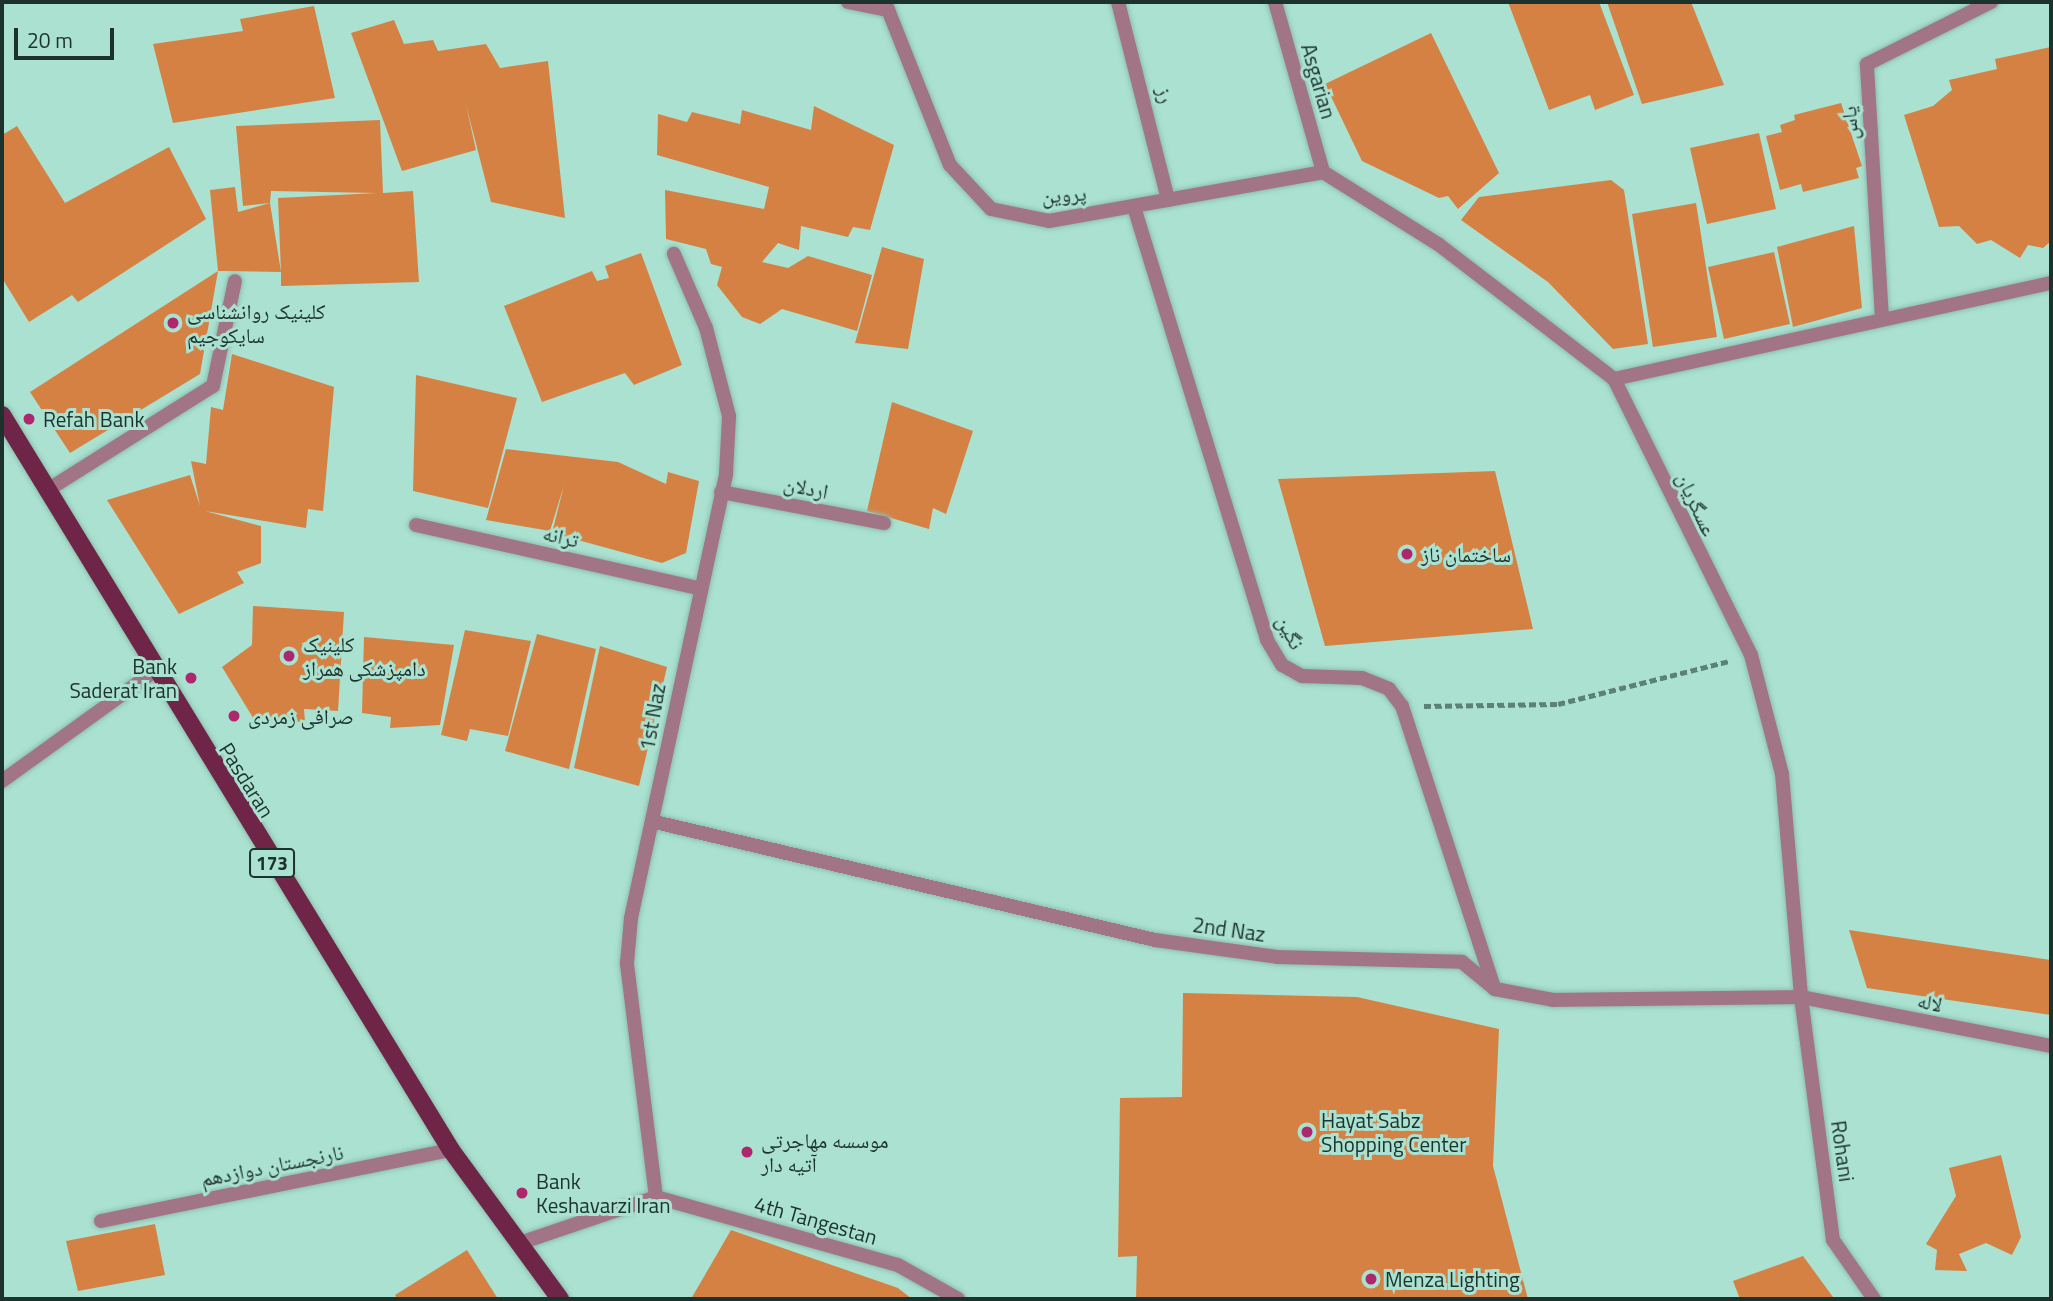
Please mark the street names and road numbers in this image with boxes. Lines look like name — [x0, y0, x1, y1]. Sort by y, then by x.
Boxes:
street label: Asgarian — [1296, 40, 1342, 122]
street label: رز — [1152, 84, 1180, 106]
street label: یاس — [1836, 105, 1862, 141]
street label: پروین — [1041, 180, 1087, 208]
street label: عسگریان — [1671, 468, 1723, 540]
street label: اردلان — [782, 470, 830, 504]
street label: ترانه — [541, 520, 581, 552]
street label: نگین — [1272, 611, 1310, 653]
street label: 1st Naz — [634, 681, 670, 753]
street label: Pasdaran — [214, 738, 280, 822]
road number: 173 — [247, 848, 296, 878]
street label: 2nd Naz — [1191, 911, 1267, 947]
street label: لاله — [1915, 987, 1945, 1017]
street label: Rohani — [1826, 1119, 1860, 1183]
street label: نارنجستان دوازدهم — [199, 1139, 345, 1191]
street label: 4th Tangestan — [752, 1190, 880, 1250]

